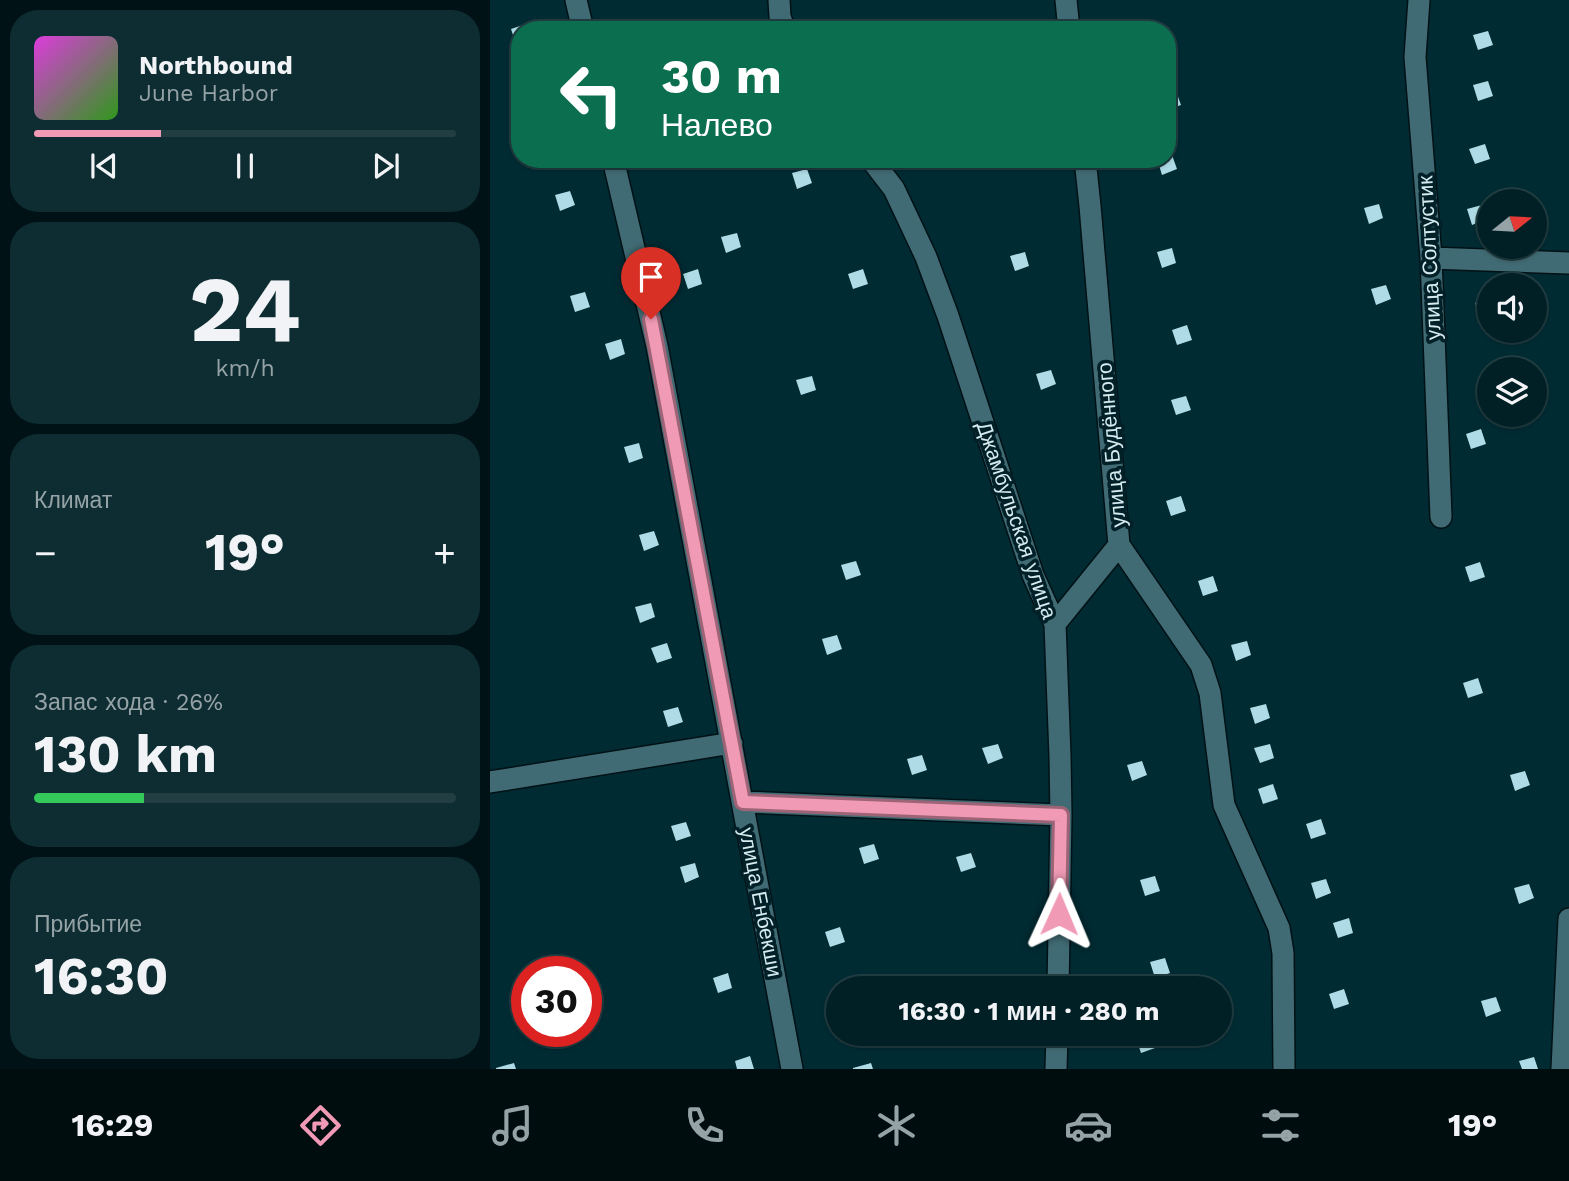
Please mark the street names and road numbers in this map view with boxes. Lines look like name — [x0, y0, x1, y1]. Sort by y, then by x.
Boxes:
street label: улица Солтустик — [1412, 174, 1446, 341]
street label: улица Будённого — [1091, 361, 1131, 529]
street label: Джамбульская улица — [971, 418, 1063, 622]
street label: улица Енбекши — [734, 825, 788, 979]

